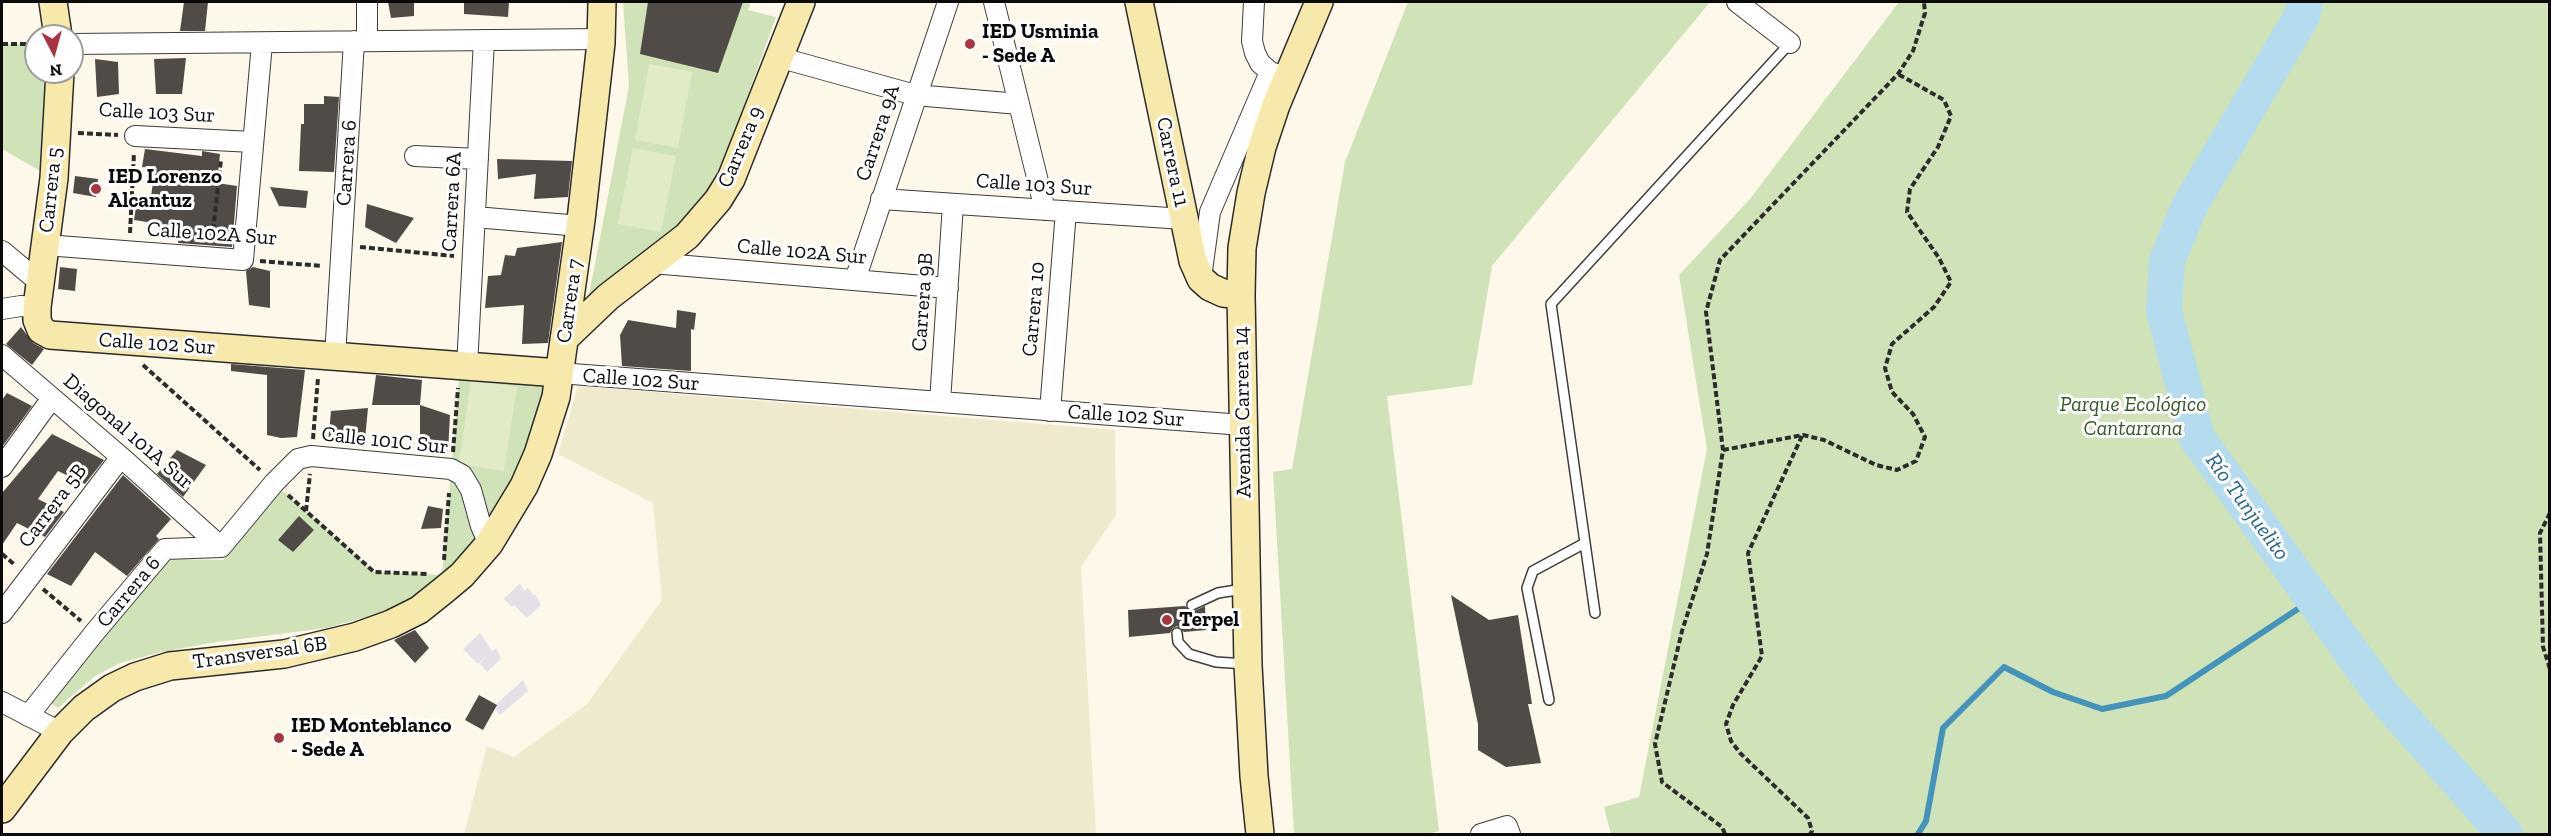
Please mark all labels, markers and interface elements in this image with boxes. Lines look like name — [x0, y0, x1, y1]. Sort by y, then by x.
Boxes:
place label: IED Usminia - Sede A — [982, 19, 1099, 69]
north arrow — [24, 24, 84, 84]
marker: IED Usminia - Sede A — [963, 37, 977, 51]
text: N — [49, 60, 63, 80]
street label: Carrera 9A — [851, 82, 905, 184]
street label: Calle 103 Sur — [98, 97, 216, 129]
street label: Carrera 9 — [713, 102, 769, 192]
street label: Carrera 11 — [1150, 115, 1194, 209]
street label: Carrera 6 — [331, 119, 363, 207]
street label: Carrera 5 — [34, 146, 68, 234]
street label: Carrera 6A — [437, 152, 467, 252]
place label: IED Lorenzo Alcantuz — [108, 164, 222, 214]
street label: Calle 103 Sur — [975, 168, 1093, 202]
marker: IED Lorenzo Alcantuz — [89, 182, 103, 196]
street label: Calle 102A Sur — [146, 217, 278, 251]
street label: Calle 102A Sur — [736, 234, 868, 270]
street label: Carrera 9B — [907, 252, 939, 352]
street label: Carrera 7 — [552, 257, 588, 345]
street label: Carrera 10 — [1017, 261, 1051, 357]
street label: Avenida Carrera 14 — [1229, 326, 1257, 498]
street label: Calle 102 Sur — [98, 327, 216, 361]
street label: Calle 102 Sur — [582, 363, 700, 397]
street label: Diagonal 101A Sur — [58, 369, 198, 495]
park label: Parque Ecológico Cantarrana — [2060, 392, 2206, 442]
street label: Calle 102 Sur — [1067, 399, 1185, 433]
street label: Calle 101C Sur — [320, 422, 450, 460]
water label: Río Tunjuelito — [2199, 448, 2295, 566]
street label: Carrera 5B — [13, 459, 93, 553]
street label: Carrera 6 — [92, 551, 166, 633]
place label: Terpel — [1179, 607, 1239, 633]
marker: Terpel — [1160, 613, 1174, 627]
street label: Transversal 6B — [191, 631, 329, 675]
place label: IED Monteblanco - Sede A — [291, 713, 451, 763]
marker: IED Monteblanco - Sede A — [272, 731, 286, 745]

